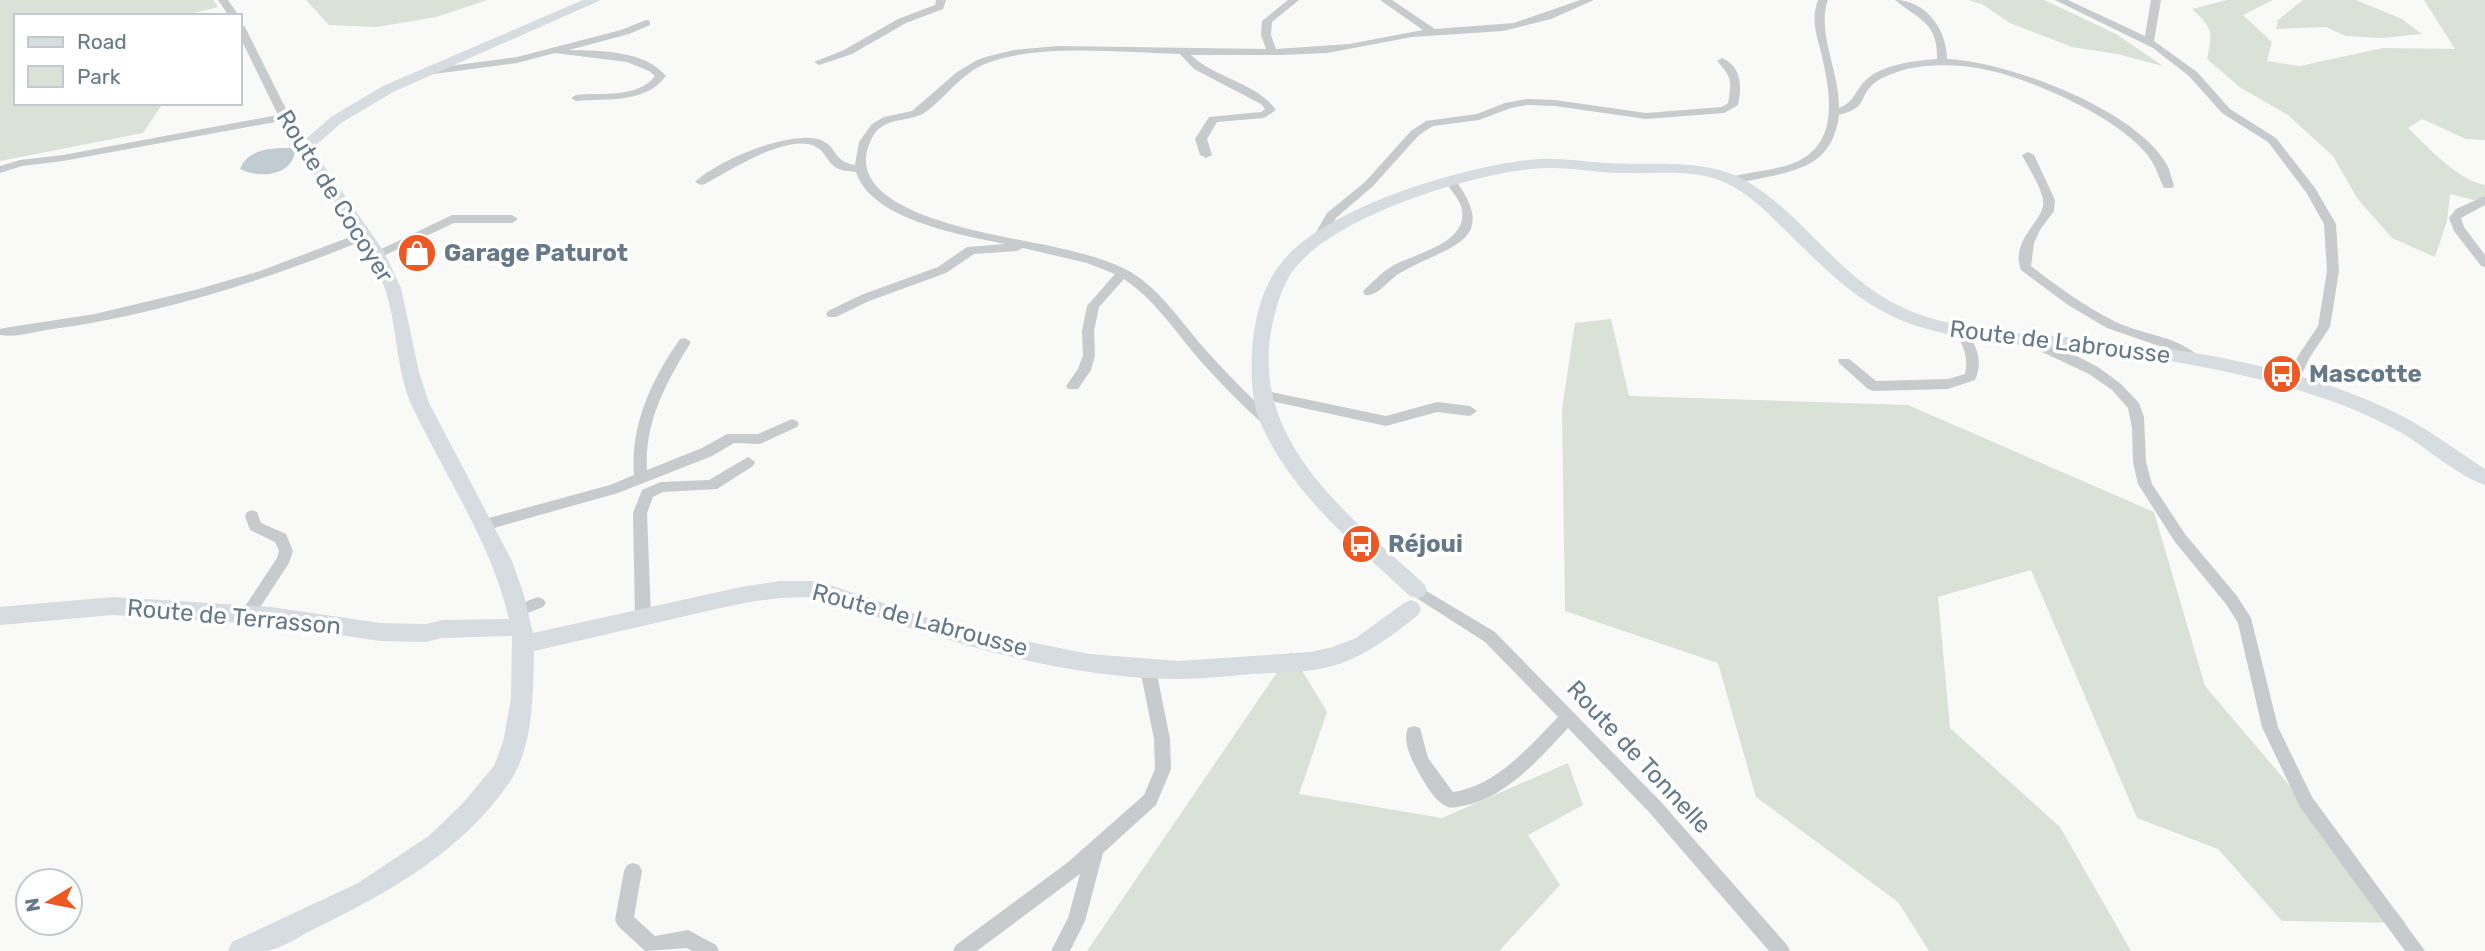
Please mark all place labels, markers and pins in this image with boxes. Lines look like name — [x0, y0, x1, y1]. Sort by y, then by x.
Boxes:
shop icon: Garage Paturot — [396, 232, 438, 274]
place label: Garage Paturot — [444, 239, 628, 267]
bus stop icon: Mascotte — [2261, 353, 2303, 395]
place label: Mascotte — [2309, 360, 2422, 388]
bus stop icon: Réjoui — [1340, 523, 1382, 565]
place label: Réjoui — [1388, 530, 1463, 558]

